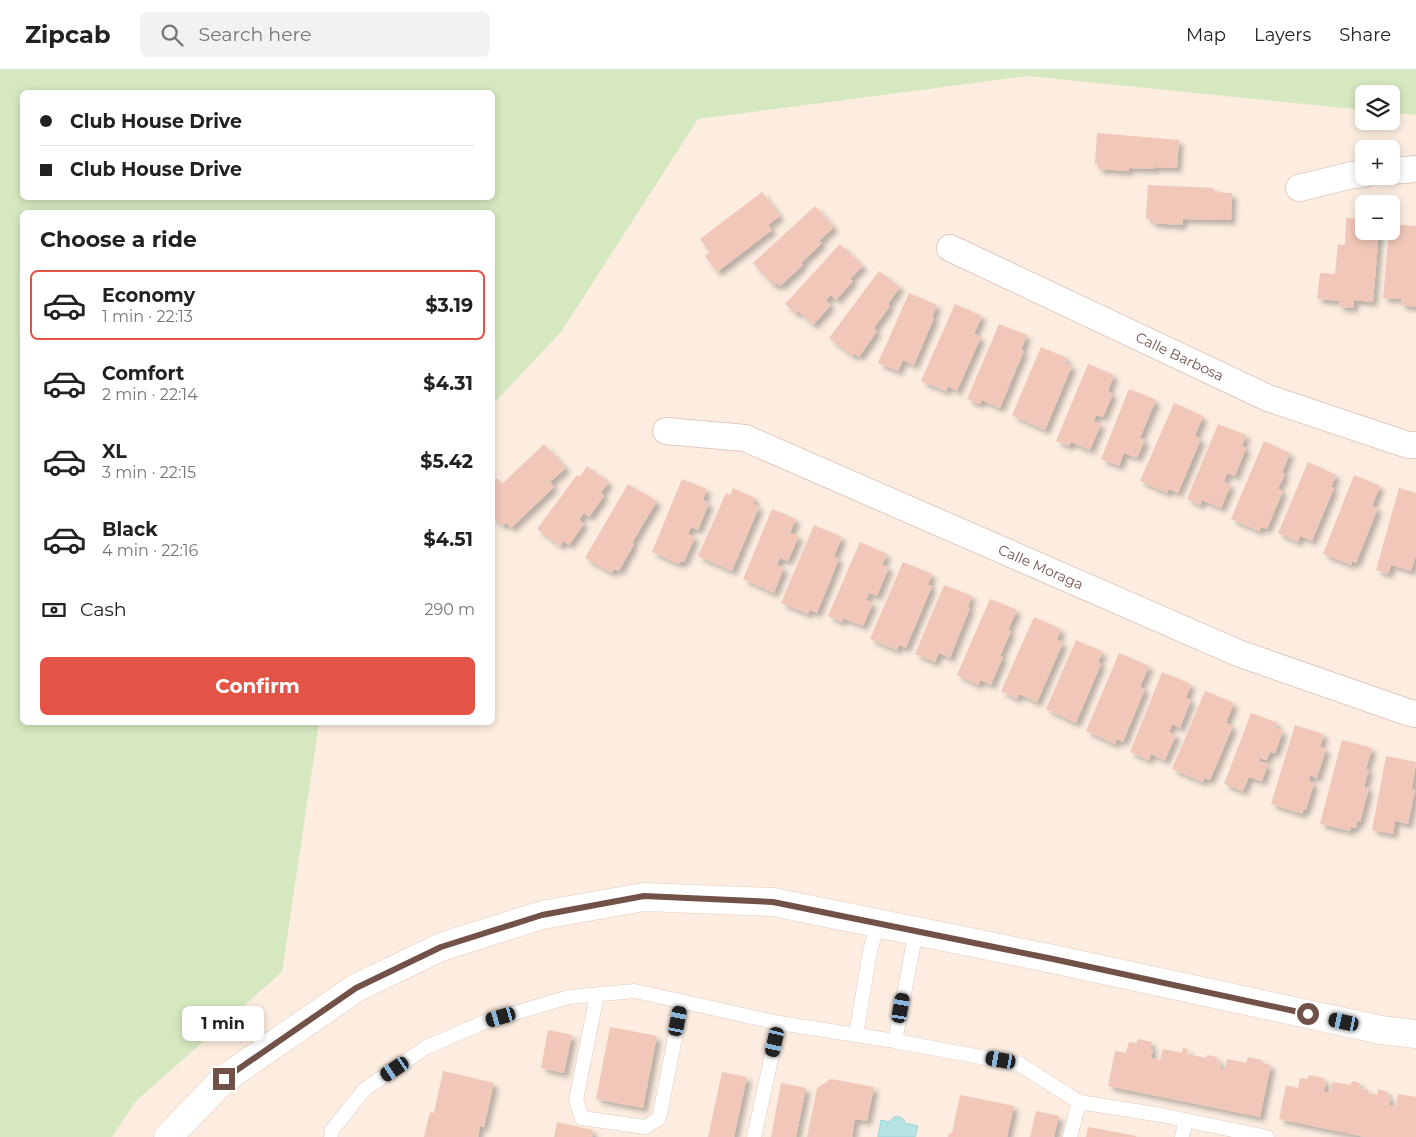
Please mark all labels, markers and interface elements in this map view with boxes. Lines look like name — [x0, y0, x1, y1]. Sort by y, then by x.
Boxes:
search box — [140, 12, 490, 57]
text: Zipcab — [25, 20, 110, 49]
icon: search — [158, 21, 186, 49]
text: Search here — [198, 23, 311, 46]
text: Map — [1186, 24, 1226, 46]
text: Layers — [1254, 24, 1311, 46]
text: Share — [1339, 24, 1391, 46]
map controls — [1355, 85, 1400, 240]
button: layers — [1355, 85, 1400, 130]
text: Club House Drive — [70, 110, 242, 133]
button: + — [1355, 140, 1400, 185]
text: Club House Drive — [70, 158, 242, 181]
button: − — [1355, 195, 1400, 240]
text: Choose a ride — [40, 226, 197, 253]
icon: car — [42, 283, 87, 328]
text: Economy — [102, 284, 195, 307]
text: $3.19 — [425, 294, 473, 317]
text: 1 min · 22:13 — [102, 307, 193, 326]
street label: Calle Barbosa — [1133, 328, 1227, 385]
icon: car — [42, 361, 87, 406]
text: Comfort — [102, 362, 184, 385]
text: $4.31 — [423, 372, 473, 395]
text: 2 min · 22:14 — [102, 385, 198, 404]
icon: car — [42, 439, 87, 484]
text: XL — [102, 440, 127, 463]
text: $5.42 — [420, 450, 473, 473]
text: 3 min · 22:15 — [102, 463, 196, 482]
icon: car — [42, 517, 87, 562]
text: Black — [102, 518, 158, 541]
text: $4.51 — [423, 528, 473, 551]
text: 4 min · 22:16 — [102, 541, 198, 560]
street label: Calle Moraga — [995, 541, 1086, 593]
icon: cash — [40, 596, 68, 624]
text: Cash — [80, 598, 127, 621]
text: 290 m — [424, 600, 475, 619]
button: Confirm — [40, 657, 475, 715]
car — [891, 992, 910, 1024]
route start — [1297, 1003, 1319, 1025]
car — [667, 1005, 688, 1037]
callout: 1 min — [183, 1006, 265, 1042]
car — [484, 1006, 517, 1028]
car — [1327, 1012, 1360, 1032]
text: 1 min — [201, 1014, 245, 1033]
car — [764, 1026, 785, 1058]
car — [984, 1050, 1017, 1070]
car — [378, 1054, 411, 1084]
route end — [213, 1068, 235, 1090]

